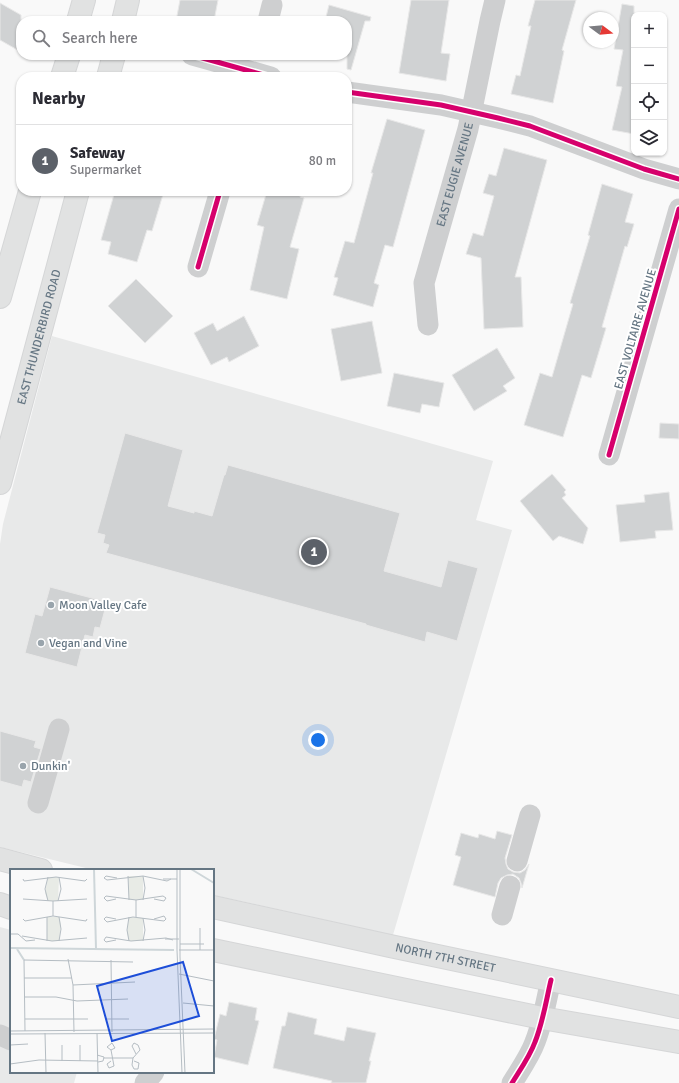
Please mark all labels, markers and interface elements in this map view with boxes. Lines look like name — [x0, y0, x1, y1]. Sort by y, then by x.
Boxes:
north arrow — [583, 12, 619, 48]
map controls — [631, 12, 667, 156]
button: + — [631, 12, 667, 48]
search box — [16, 16, 352, 60]
icon: search — [30, 27, 52, 49]
text: Search here — [62, 29, 138, 47]
button: − — [631, 48, 667, 84]
button: locate — [631, 84, 667, 120]
text: Nearby — [32, 88, 85, 109]
button: layers — [631, 120, 667, 156]
street label: EAST EUGIE AVENUE — [433, 121, 477, 229]
text: Safeway — [70, 144, 125, 162]
text: 1 — [41, 153, 49, 169]
text: 80 m — [309, 153, 336, 169]
text: Supermarket — [70, 162, 142, 178]
street label: EAST VOLTAIRE AVENUE — [611, 267, 660, 391]
street label: EAST THUNDERBIRD ROAD — [14, 268, 65, 407]
pin: 1 — [301, 537, 327, 567]
place label: Moon Valley Cafe — [59, 598, 147, 613]
marker: Moon Valley Cafe — [46, 600, 56, 610]
place label: Vegan and Vine — [49, 636, 127, 651]
marker: Vegan and Vine — [36, 638, 46, 648]
your location — [308, 730, 328, 750]
place label: Dunkin' — [31, 759, 70, 774]
marker: Dunkin' — [18, 761, 28, 771]
inset map — [10, 869, 214, 1073]
street label: NORTH 7TH STREET — [394, 940, 497, 976]

